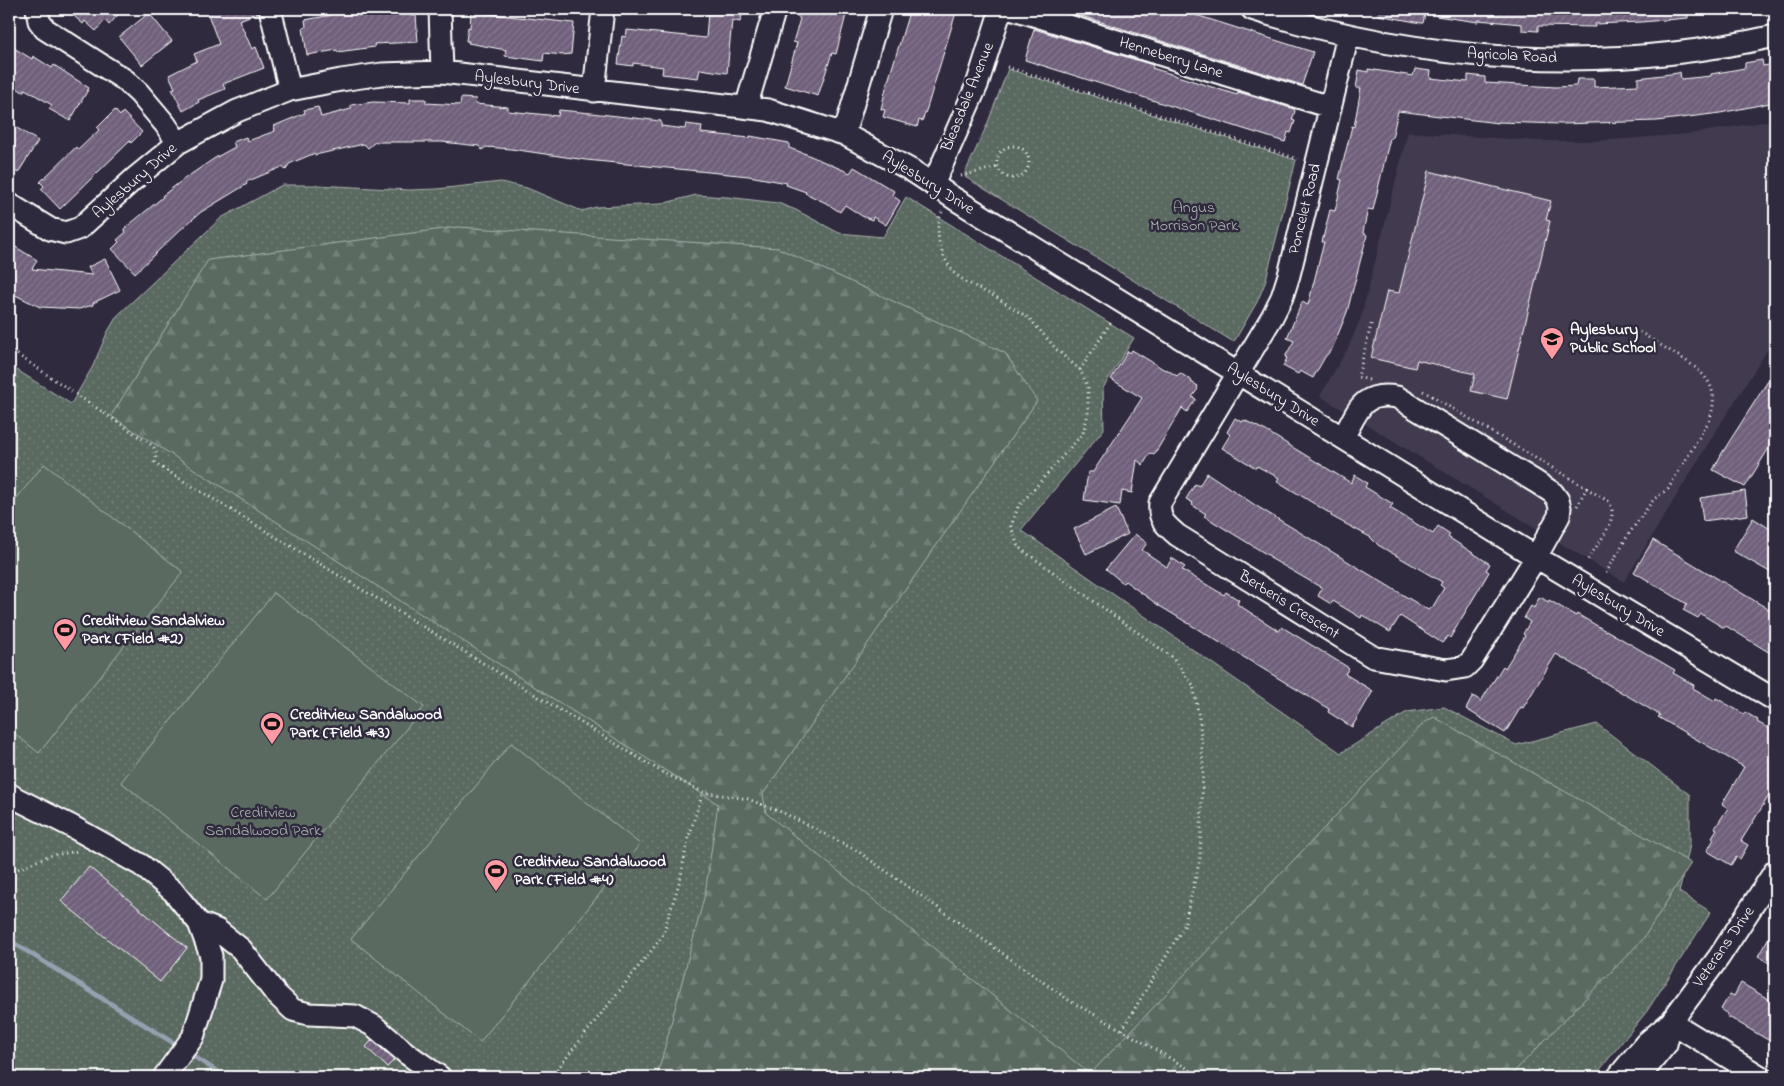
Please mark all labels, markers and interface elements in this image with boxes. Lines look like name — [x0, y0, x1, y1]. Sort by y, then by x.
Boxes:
street label: Henneberry Lane — [1116, 31, 1227, 85]
street label: Bleasdale Avenue — [935, 38, 1001, 156]
street label: Agricola Road — [1466, 42, 1558, 70]
street label: Aylesbury Drive — [473, 65, 582, 101]
street label: Aylesbury Drive — [87, 137, 183, 225]
street label: Aylesbury Drive — [877, 145, 980, 222]
street label: Poncelet Road — [1282, 161, 1328, 257]
park label: Angus Morrison Park — [1150, 196, 1239, 238]
place label: Aylesbury Public School — [1570, 318, 1656, 360]
school or university icon: Aylesbury Public School — [1539, 326, 1565, 360]
street label: Aylesbury Drive — [1222, 357, 1325, 434]
street label: Berberis Crescent — [1233, 564, 1345, 646]
street label: Aylesbury Drive — [1567, 569, 1670, 644]
place label: Creditview Sandalview Park (Field #2) — [82, 609, 225, 651]
sports icon: Creditview Sandalview Park (Field #2) — [52, 617, 78, 651]
place label: Creditview Sandalwood Park (Field #3) — [290, 703, 442, 745]
sports icon: Creditview Sandalwood Park (Field #3) — [259, 711, 285, 745]
park label: Creditview Sandalwood Park — [205, 801, 322, 843]
place label: Creditview Sandalwood Park (Field #4) — [514, 850, 666, 892]
sports icon: Creditview Sandalwood Park (Field #4) — [483, 858, 509, 892]
street label: Veterans Drive — [1687, 901, 1761, 993]

